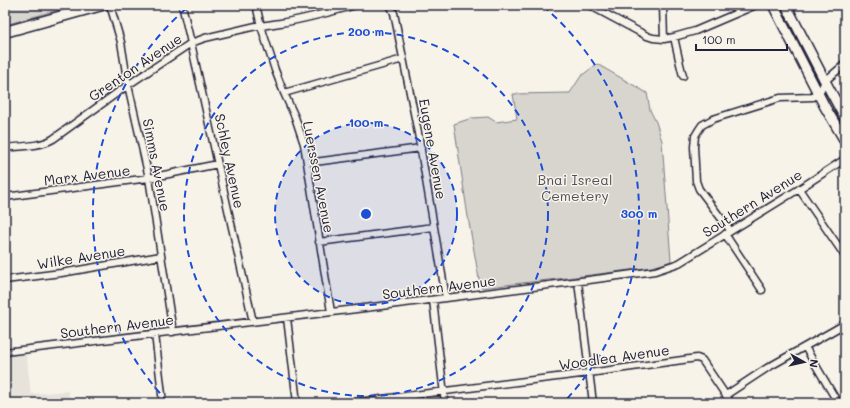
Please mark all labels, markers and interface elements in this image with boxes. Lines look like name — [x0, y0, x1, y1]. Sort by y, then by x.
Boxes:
text: 200 m — [348, 23, 384, 39]
scale bar — [696, 26, 787, 52]
street label: Grenton Avenue — [85, 29, 185, 105]
text: 100 m — [702, 31, 736, 47]
street label: Eugene Avenue — [415, 97, 451, 201]
street label: Schley Avenue — [211, 112, 249, 210]
text: 100 m — [349, 114, 383, 130]
street label: Simms Avenue — [139, 117, 175, 213]
street label: Luerssen Avenue — [299, 119, 339, 235]
street label: Marx Avenue — [43, 160, 131, 190]
street label: Southern Avenue — [699, 165, 805, 241]
park label: Bnai Isreal Cemetery — [538, 170, 612, 205]
text: 300 m — [621, 205, 657, 221]
centre of rings — [359, 207, 373, 221]
street label: Wilke Avenue — [36, 241, 126, 273]
street label: Southern Avenue — [381, 271, 497, 303]
street label: Southern Avenue — [59, 310, 175, 342]
street label: Woodlea Avenue — [557, 340, 671, 374]
north arrow — [784, 342, 824, 382]
text: N — [806, 358, 822, 369]

